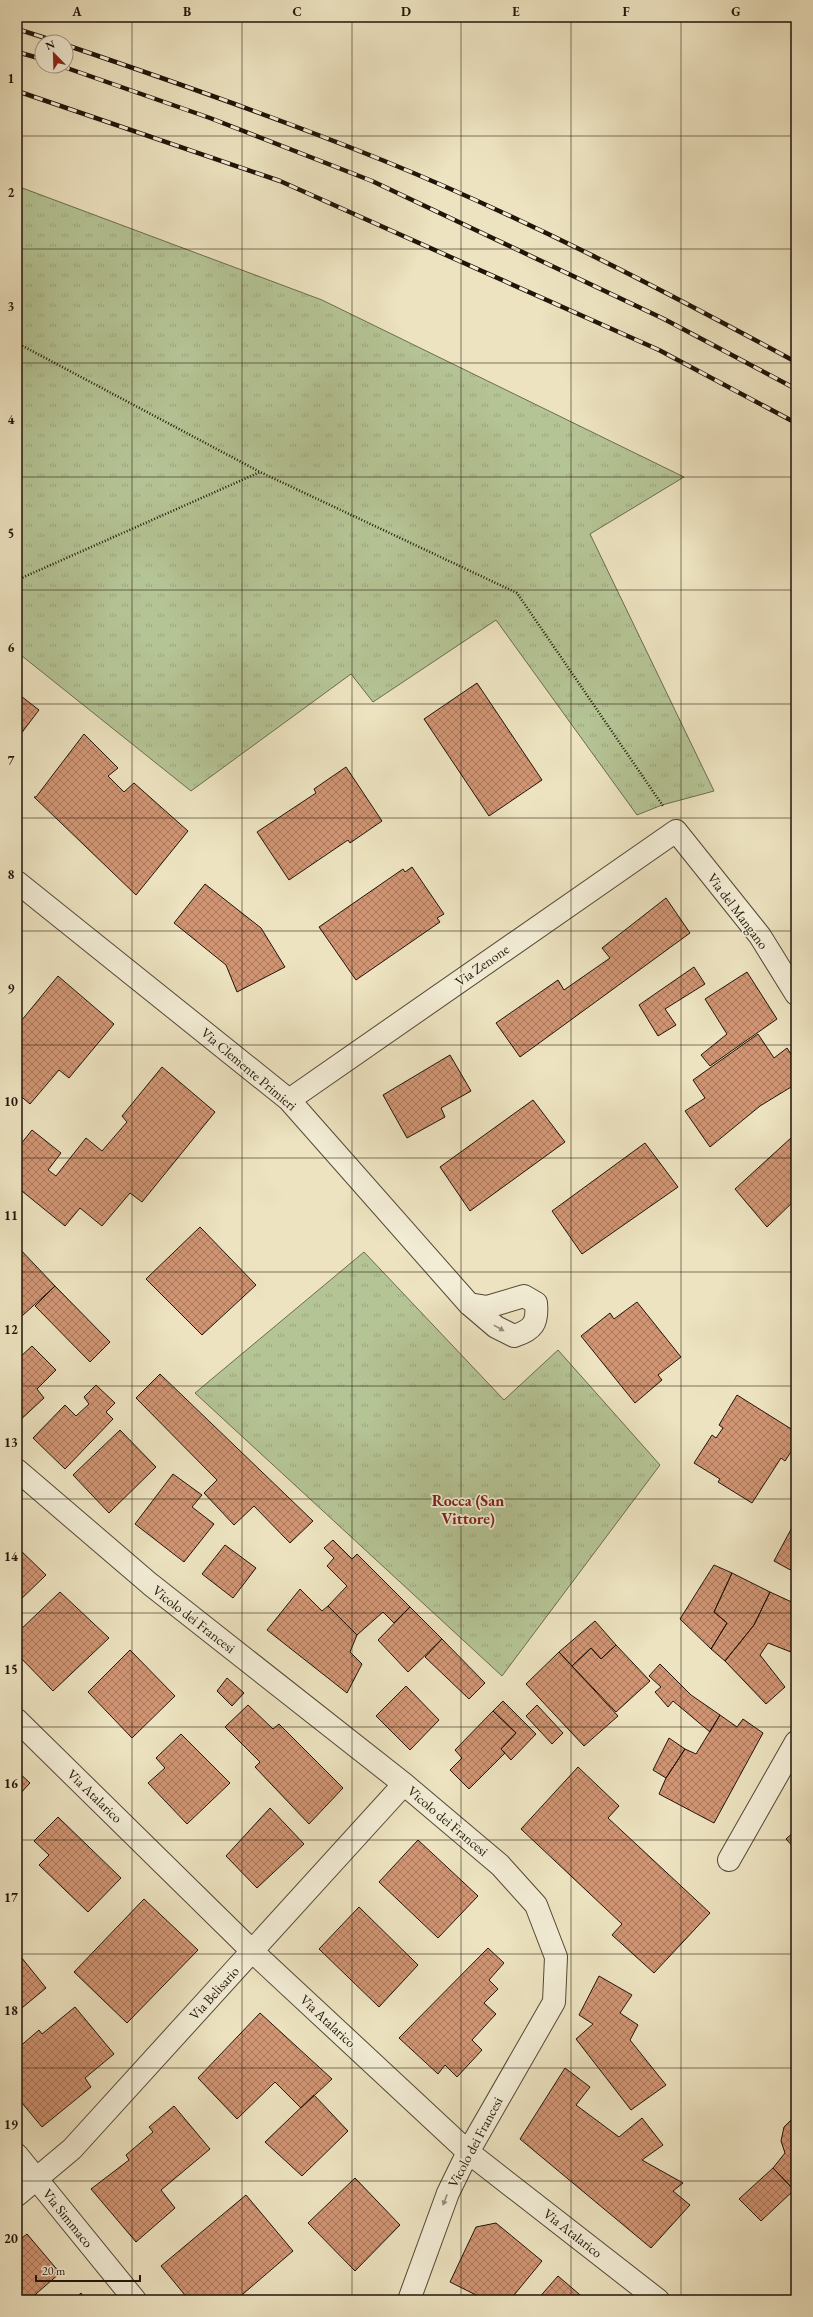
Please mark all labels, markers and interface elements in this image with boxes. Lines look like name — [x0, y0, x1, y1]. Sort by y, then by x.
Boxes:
text: A — [71, 3, 82, 20]
text: B — [183, 3, 191, 20]
text: C — [292, 3, 302, 20]
text: D — [401, 3, 411, 20]
text: E — [512, 3, 520, 20]
text: F — [622, 3, 630, 20]
text: G — [731, 3, 741, 20]
north arrow — [34, 34, 74, 74]
text: N — [43, 37, 57, 53]
text: 1 — [8, 70, 15, 87]
text: 2 — [8, 184, 15, 201]
text: 3 — [8, 298, 15, 315]
text: 4 — [8, 411, 15, 428]
text: 5 — [8, 525, 14, 542]
text: 6 — [8, 639, 15, 656]
text: 7 — [8, 752, 15, 769]
text: 8 — [8, 866, 15, 883]
street label: Via del Mangano — [703, 869, 773, 953]
street label: Via Zenone — [451, 940, 513, 990]
text: 9 — [8, 980, 15, 997]
street label: Via Clemente Primieri — [197, 1024, 301, 1115]
text: 10 — [4, 1093, 18, 1110]
text: 11 — [4, 1207, 18, 1224]
text: 12 — [4, 1321, 18, 1338]
one-way arrow — [494, 1325, 505, 1332]
text: 13 — [4, 1434, 18, 1451]
district label: Rocca (San Vittore) — [432, 1490, 504, 1529]
text: 14 — [4, 1548, 18, 1565]
street label: Vicolo dei Francesi — [149, 1581, 239, 1657]
text: 15 — [4, 1661, 18, 1678]
street label: Via Atalarico — [64, 1765, 126, 1827]
text: 16 — [4, 1775, 18, 1792]
street label: Vicolo dei Francesi — [404, 1782, 493, 1860]
text: 17 — [4, 1889, 18, 1906]
street label: Via Belisario — [185, 1962, 243, 2024]
street label: Via Atalarico — [296, 1991, 360, 2052]
text: 18 — [4, 2002, 18, 2019]
street label: Vicolo dei Francesi — [444, 2093, 507, 2190]
text: 19 — [4, 2116, 18, 2133]
street label: Via Simmaco — [39, 2185, 97, 2251]
one-way arrow — [442, 2194, 448, 2206]
street label: Via Atalarico — [540, 2204, 606, 2262]
text: 20 — [4, 2230, 18, 2247]
scale bar — [36, 2257, 140, 2283]
text: 20 m — [42, 2263, 66, 2279]

